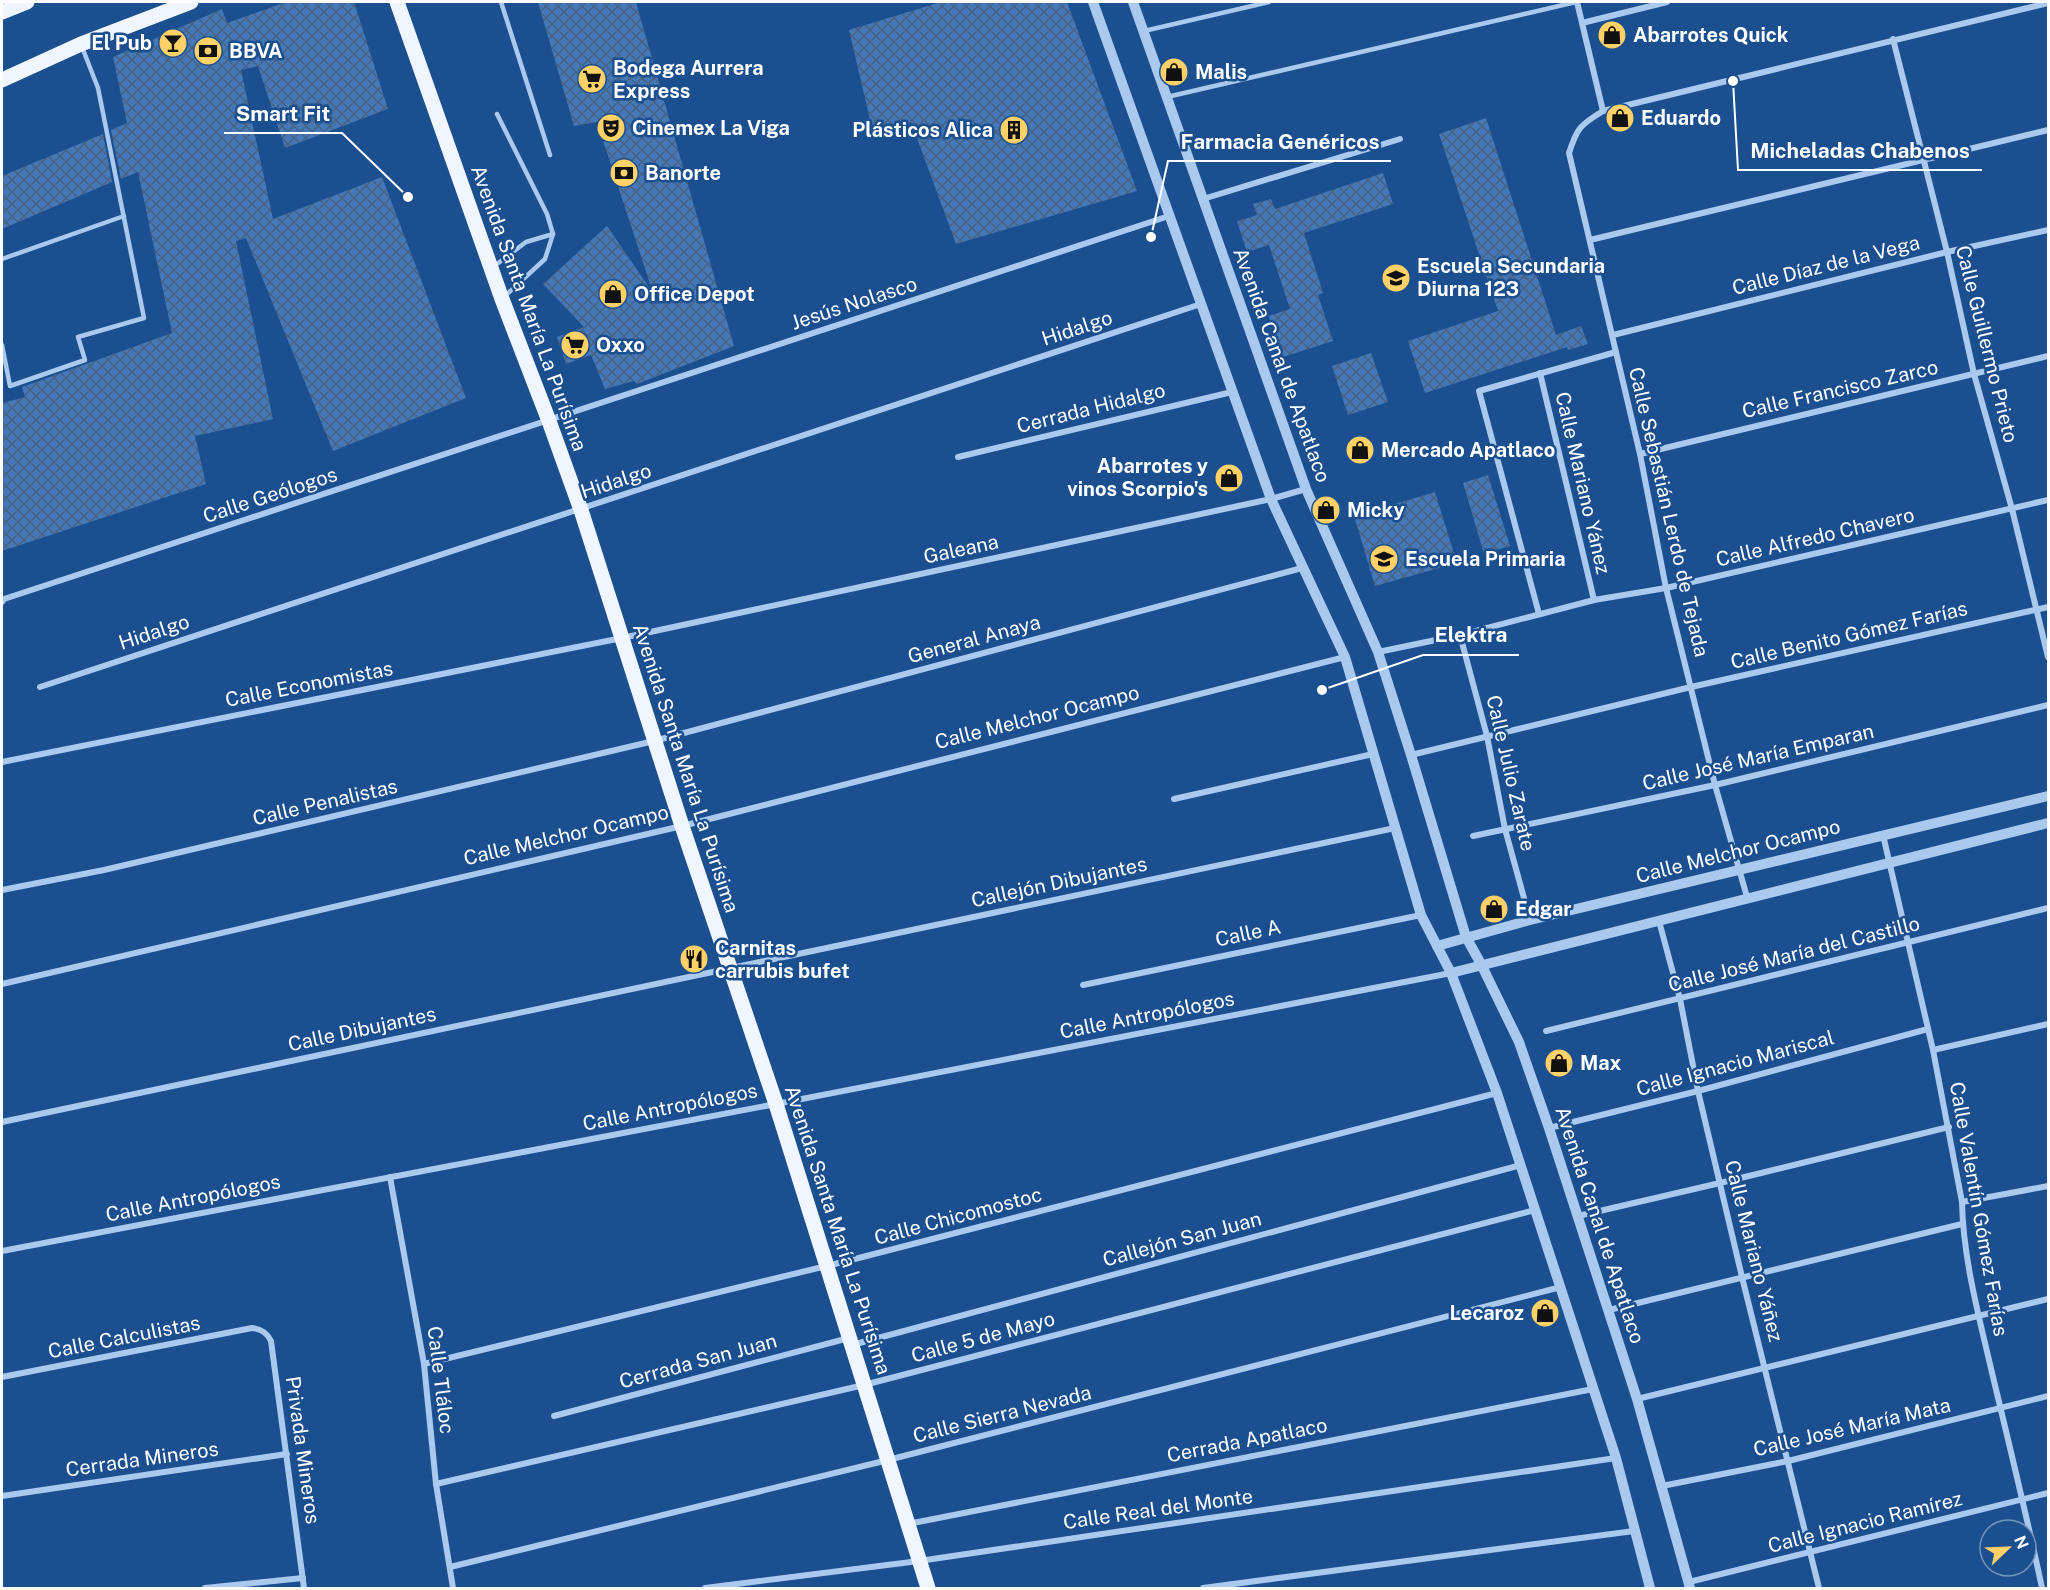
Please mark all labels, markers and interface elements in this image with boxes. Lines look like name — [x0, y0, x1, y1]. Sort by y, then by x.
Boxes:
shop icon: Abarrotes Quick — [1596, 19, 1628, 51]
place label: Abarrotes Quick — [1633, 23, 1789, 47]
bar icon: El Pub — [157, 27, 189, 59]
place label: El Pub — [91, 31, 152, 55]
bank icon: BBVA — [192, 35, 224, 67]
place label: BBVA — [229, 39, 283, 63]
place label: Bodega Aurrera Express — [613, 56, 764, 103]
shop icon: Malis — [1158, 56, 1190, 88]
place label: Malis — [1195, 60, 1247, 84]
supermarket icon: Bodega Aurrera Express — [576, 63, 608, 95]
callout: Smart Fit — [224, 94, 342, 133]
text: Smart Fit — [236, 101, 330, 126]
shop icon: Eduardo — [1604, 102, 1636, 134]
place label: Eduardo — [1641, 106, 1721, 130]
theatre icon: Cinemex La Viga — [595, 112, 627, 144]
building icon: Plásticos Alica — [998, 114, 1030, 146]
place label: Cinemex La Viga — [632, 116, 790, 140]
place label: Plásticos Alica — [852, 118, 993, 142]
callout: Farmacia Genéricos — [1168, 122, 1391, 161]
text: Farmacia Genéricos — [1181, 129, 1379, 154]
callout: Micheladas Chabenos — [1738, 131, 1982, 170]
text: Micheladas Chabenos — [1750, 138, 1970, 163]
bank icon: Banorte — [608, 157, 640, 189]
place label: Banorte — [645, 161, 721, 185]
street label: Avenida Santa María La Purísima — [466, 162, 592, 454]
street label: Calle Díaz de la Vega — [1730, 230, 1922, 300]
street label: Calle Guillermo Prieto — [1951, 243, 2023, 445]
street label: Avenida Canal de Apatlaco — [1228, 244, 1336, 486]
place label: Escuela Secundaria Diurna 123 — [1417, 254, 1605, 301]
school or university icon: Escuela Secundaria Diurna 123 — [1380, 262, 1412, 294]
street label: Jesús Nolasco — [788, 271, 920, 335]
shop icon: Office Depot — [597, 278, 629, 310]
place label: Office Depot — [634, 282, 755, 306]
street label: Hidalgo — [1039, 305, 1115, 351]
supermarket icon: Oxxo — [559, 329, 591, 361]
place label: Oxxo — [596, 333, 645, 357]
street label: Calle Francisco Zarco — [1740, 355, 1940, 423]
street label: Calle Sebastián Lerdo de Tejada — [1624, 365, 1714, 659]
street label: Cerrada Hidalgo — [1014, 378, 1168, 438]
street label: Calle Mariano Yánez — [1550, 390, 1616, 576]
shop icon: Mercado Apatlaco — [1344, 434, 1376, 466]
place label: Mercado Apatlaco — [1381, 438, 1555, 462]
place label: Abarrotes y vinos Scorpio's — [1067, 454, 1208, 501]
street label: Hidalgo — [578, 458, 654, 504]
street label: Calle Geólogos — [200, 462, 340, 528]
shop icon: Abarrotes y vinos Scorpio's — [1213, 462, 1245, 494]
shop icon: Micky — [1310, 494, 1342, 526]
place label: Micky — [1347, 498, 1405, 522]
street label: Calle Alfredo Chavero — [1713, 502, 1917, 572]
street label: Galeana — [921, 529, 1001, 569]
school or university icon: Escuela Primaria — [1368, 543, 1400, 575]
place label: Escuela Primaria — [1405, 547, 1566, 571]
street label: Calle Benito Gómez Farías — [1728, 596, 1970, 674]
street label: Hidalgo — [116, 609, 192, 655]
street label: General Anaya — [905, 610, 1043, 668]
callout: Elektra — [1423, 616, 1519, 655]
street label: Avenida Santa María La Purísima — [628, 620, 744, 916]
text: Elektra — [1435, 622, 1507, 647]
street label: Calle Economistas — [223, 656, 395, 712]
street label: Calle Melchor Ocampo — [932, 680, 1142, 754]
street label: Calle Julio Zarate — [1481, 693, 1541, 853]
street label: Calle José María Emparan — [1640, 719, 1876, 795]
street label: Calle Penalistas — [250, 774, 400, 830]
street label: Calle Melchor Ocampo — [461, 800, 671, 870]
street label: Calle Melchor Ocampo — [1633, 814, 1843, 888]
street label: Callejón Dibujantes — [969, 852, 1149, 912]
shop icon: Edgar — [1478, 893, 1510, 925]
place label: Edgar — [1515, 897, 1572, 921]
street label: Calle José María del Castillo — [1666, 911, 1922, 997]
street label: Calle A — [1213, 914, 1283, 952]
place label: Carnitas carrubis bufet — [715, 936, 849, 983]
restaurant icon: Carnitas carrubis bufet — [678, 943, 710, 975]
street label: Calle Antropólogos — [1058, 986, 1236, 1044]
street label: Calle Dibujantes — [286, 1002, 438, 1056]
street label: Calle Ignacio Mariscal — [1633, 1025, 1837, 1101]
shop icon: Max — [1543, 1047, 1575, 1079]
place label: Max — [1580, 1051, 1621, 1075]
street label: Calle Antropólogos — [581, 1078, 759, 1136]
street label: Calle Valentín Gómez Farías — [1945, 1080, 2013, 1338]
street label: Avenida Santa María La Purísima — [780, 1082, 896, 1378]
street label: Avenida Canal de Apatlaco — [1550, 1103, 1650, 1347]
street label: Calle Mariano Yáñez — [1720, 1158, 1788, 1344]
street label: Calle Antropólogos — [104, 1169, 282, 1227]
street label: Calle Chicomostoc — [872, 1182, 1044, 1250]
street label: Callejón San Juan — [1100, 1206, 1264, 1272]
shop icon: Lecaroz — [1529, 1297, 1561, 1329]
place label: Lecaroz — [1450, 1301, 1524, 1325]
street label: Calle 5 de Mayo — [909, 1306, 1057, 1368]
street label: Calle Calculistas — [46, 1310, 202, 1364]
street label: Calle Tláloc — [422, 1325, 460, 1435]
street label: Cerrada San Juan — [617, 1328, 779, 1394]
street label: Privada Mineros — [281, 1375, 325, 1525]
street label: Calle Sierra Nevada — [910, 1380, 1094, 1448]
street label: Calle José María Mata — [1751, 1393, 1953, 1461]
street label: Cerrada Apatlaco — [1165, 1413, 1329, 1467]
street label: Cerrada Mineros — [64, 1436, 220, 1482]
street label: Calle Real del Monte — [1062, 1484, 1254, 1534]
street label: Calle Ignacio Ramírez — [1765, 1486, 1965, 1558]
north arrow — [1978, 1518, 2038, 1578]
text: N — [2010, 1533, 2033, 1552]

